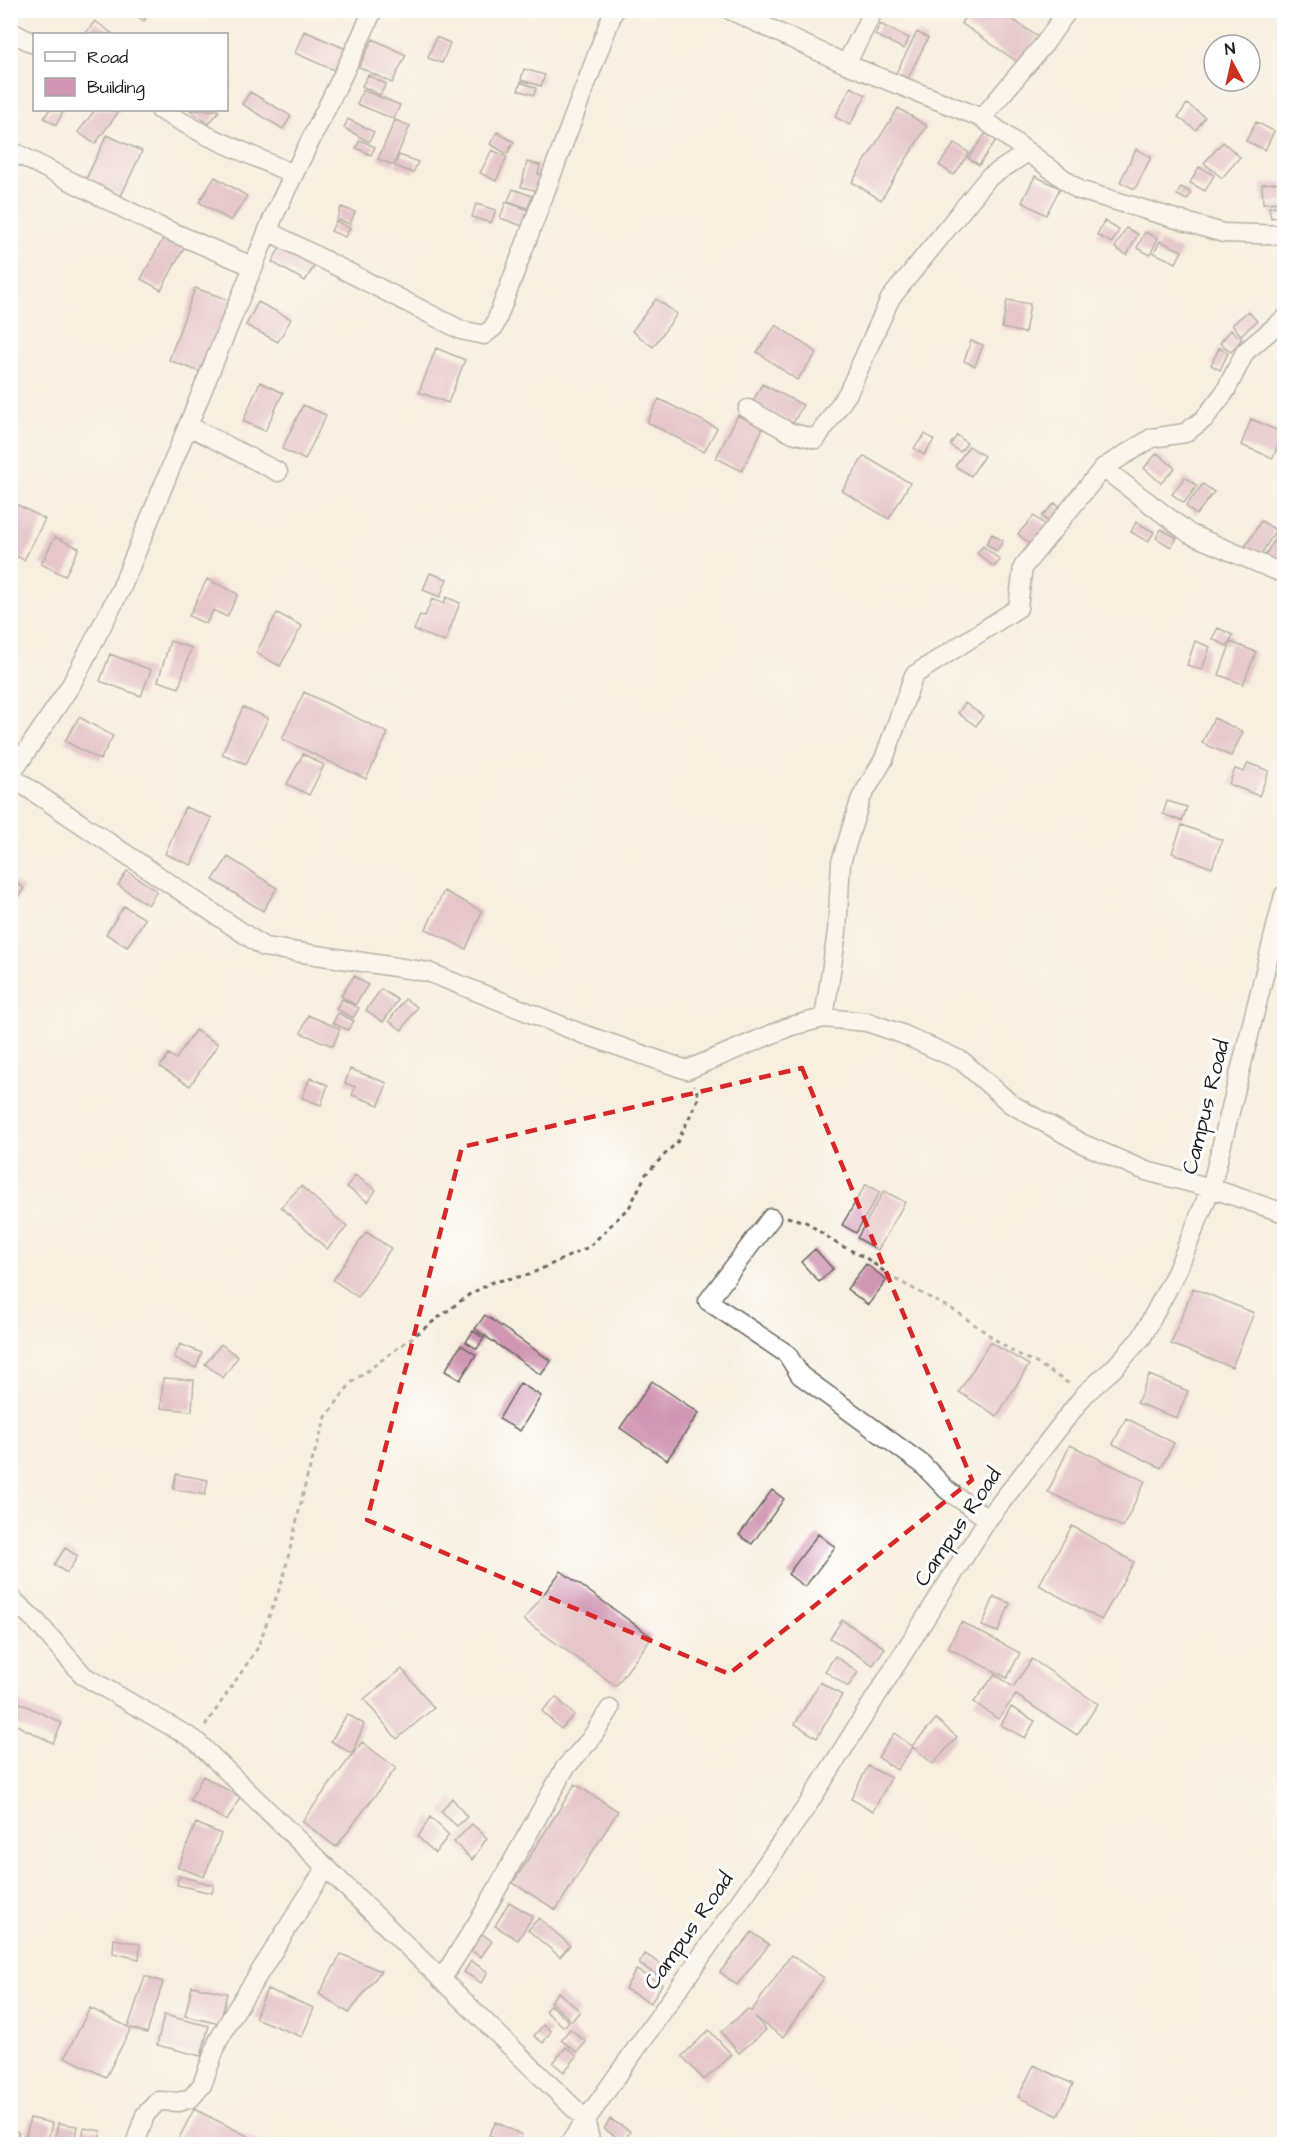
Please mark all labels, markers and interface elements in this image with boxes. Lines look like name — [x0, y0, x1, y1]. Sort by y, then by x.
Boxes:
legend — [33, 33, 228, 111]
north arrow — [1202, 33, 1262, 93]
text: N — [1224, 38, 1237, 61]
text: Road — [87, 45, 128, 70]
text: Building — [87, 75, 145, 101]
street label: Campus Road — [1174, 1036, 1238, 1178]
street label: Campus Road — [907, 1461, 1009, 1593]
street label: Campus Road — [637, 1866, 741, 1996]

